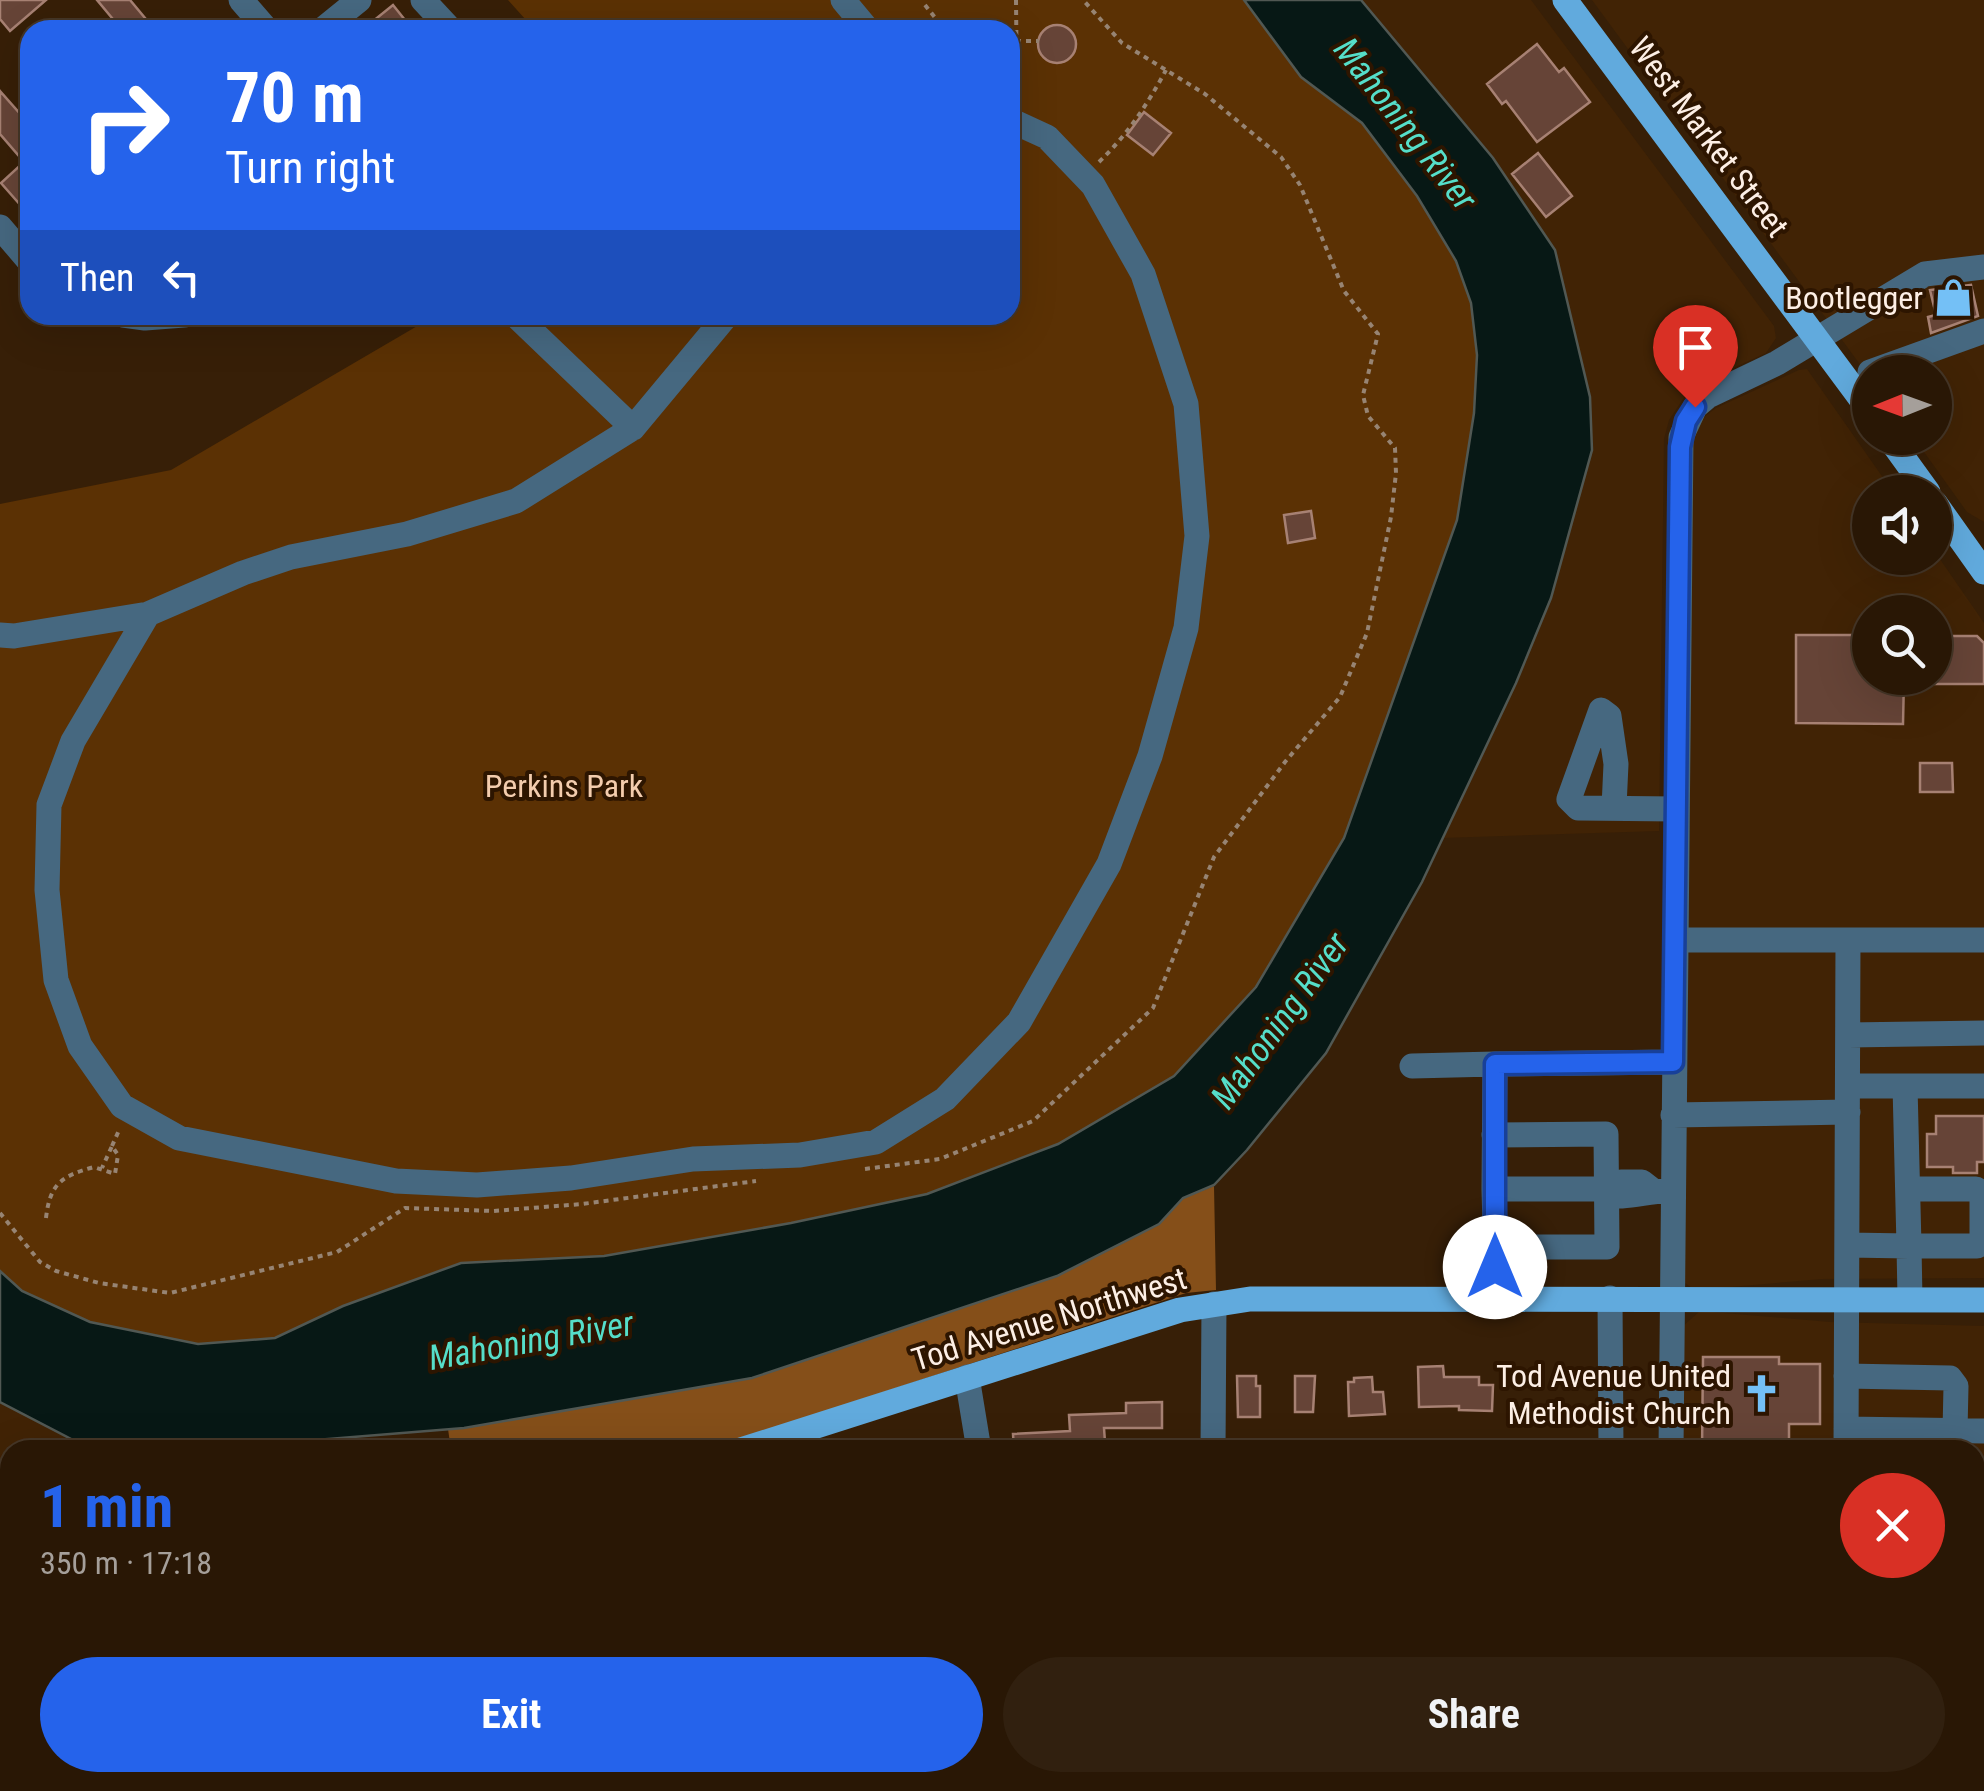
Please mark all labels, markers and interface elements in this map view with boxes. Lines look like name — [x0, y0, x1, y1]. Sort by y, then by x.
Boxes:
water label: Mahoning River — [1325, 30, 1485, 219]
street label: West Market Street — [1621, 30, 1797, 244]
text: 70 m — [225, 57, 364, 139]
icon: right — [60, 60, 190, 190]
text: Turn right — [225, 141, 395, 194]
icon: left — [154, 250, 209, 305]
text: Then — [60, 256, 134, 300]
shop icon: Bootlegger — [1932, 277, 1974, 319]
place label: Bootlegger — [1785, 279, 1923, 317]
pin — [1653, 305, 1738, 408]
icon: arrive — [1668, 320, 1723, 375]
north arrow — [1852, 355, 1952, 455]
map controls — [1852, 355, 1952, 695]
button: sound — [1852, 475, 1952, 575]
button: search — [1852, 595, 1952, 695]
park label: Perkins Park — [485, 767, 644, 805]
water label: Mahoning River — [1203, 925, 1358, 1117]
position arrow — [1443, 1215, 1547, 1319]
street label: Tod Avenue Northwest — [907, 1259, 1191, 1379]
water label: Mahoning River — [425, 1303, 637, 1379]
place label: Tod Avenue United Methodist Church — [1496, 1357, 1731, 1432]
church icon: Tod Avenue United Methodist Church — [1740, 1373, 1782, 1415]
text: 1 min — [40, 1471, 173, 1542]
button: close — [1840, 1473, 1945, 1578]
text: 350 m · 17:18 — [40, 1544, 212, 1582]
button: Exit — [40, 1657, 983, 1772]
button: Share — [1003, 1657, 1945, 1772]

